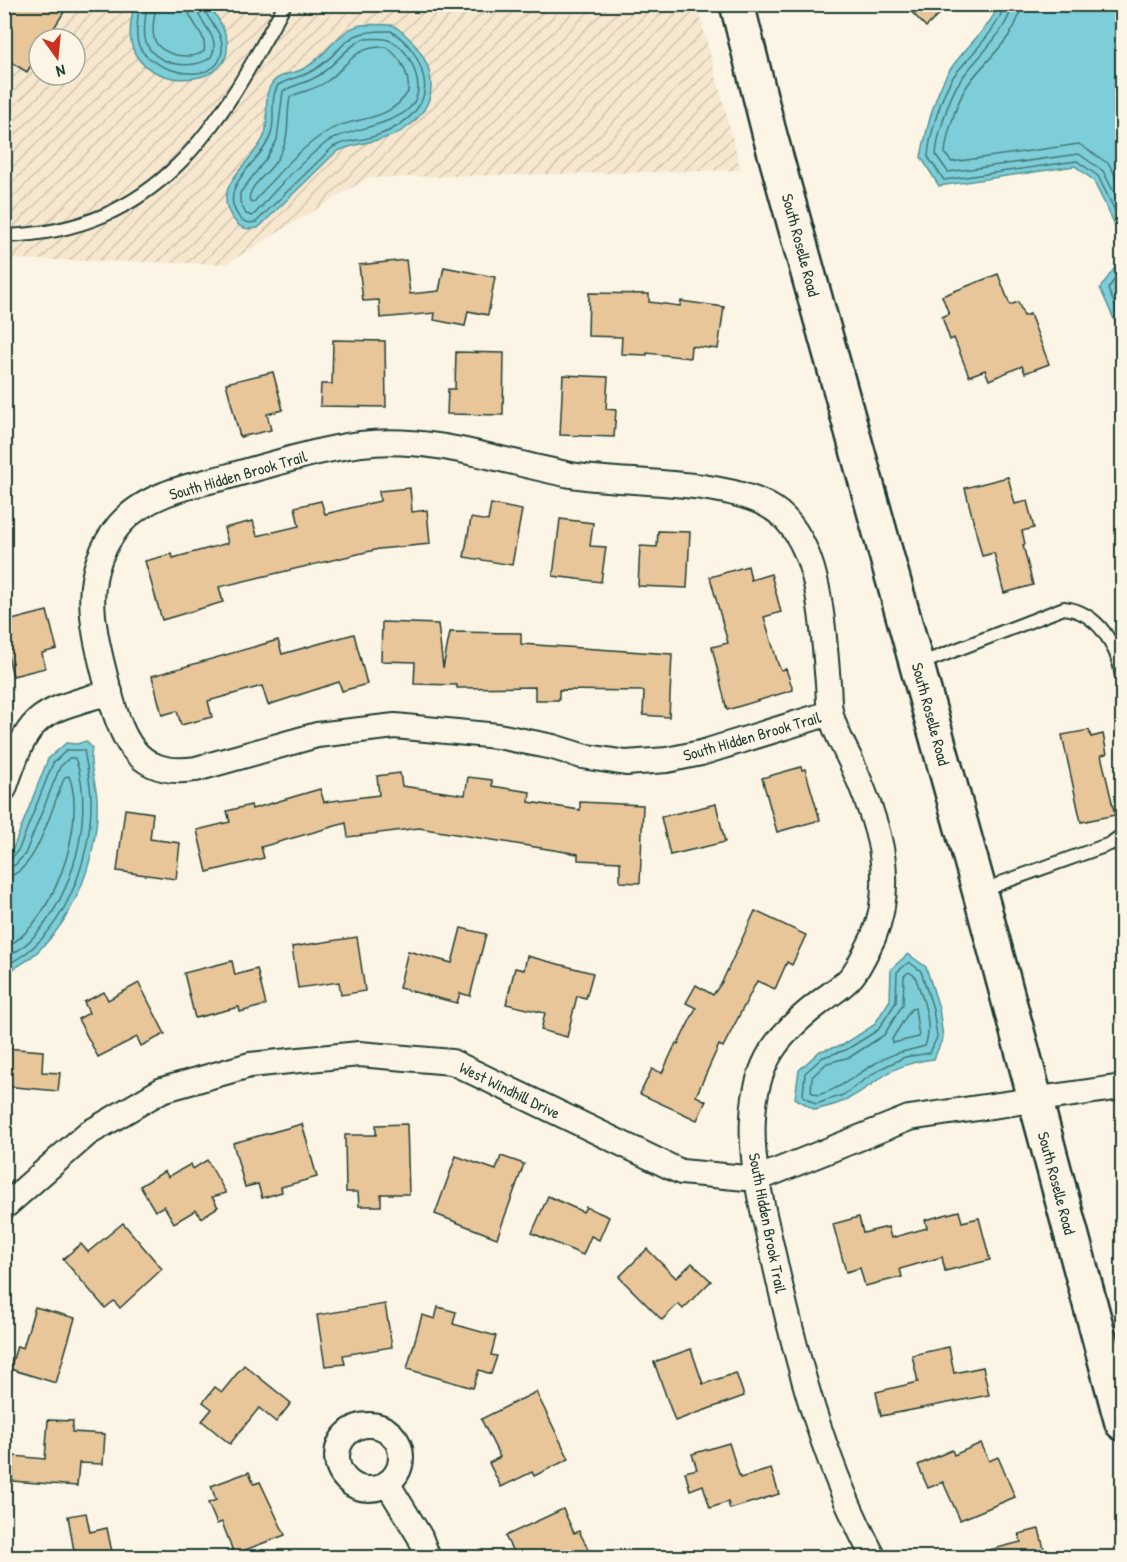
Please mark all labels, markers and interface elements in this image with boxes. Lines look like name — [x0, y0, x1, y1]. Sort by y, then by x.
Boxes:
north arrow — [27, 27, 87, 87]
text: N — [53, 60, 68, 83]
street label: South Roselle Road — [777, 191, 825, 299]
street label: South Hidden Brook Trail — [167, 445, 310, 505]
street label: South Roselle Road — [907, 660, 955, 768]
street label: South Hidden Brook Trail — [681, 706, 824, 766]
street label: West Windhill Drive — [456, 1056, 565, 1124]
street label: South Roselle Road — [1033, 1129, 1081, 1237]
street label: South Hidden Brook Trail — [744, 1151, 793, 1296]

